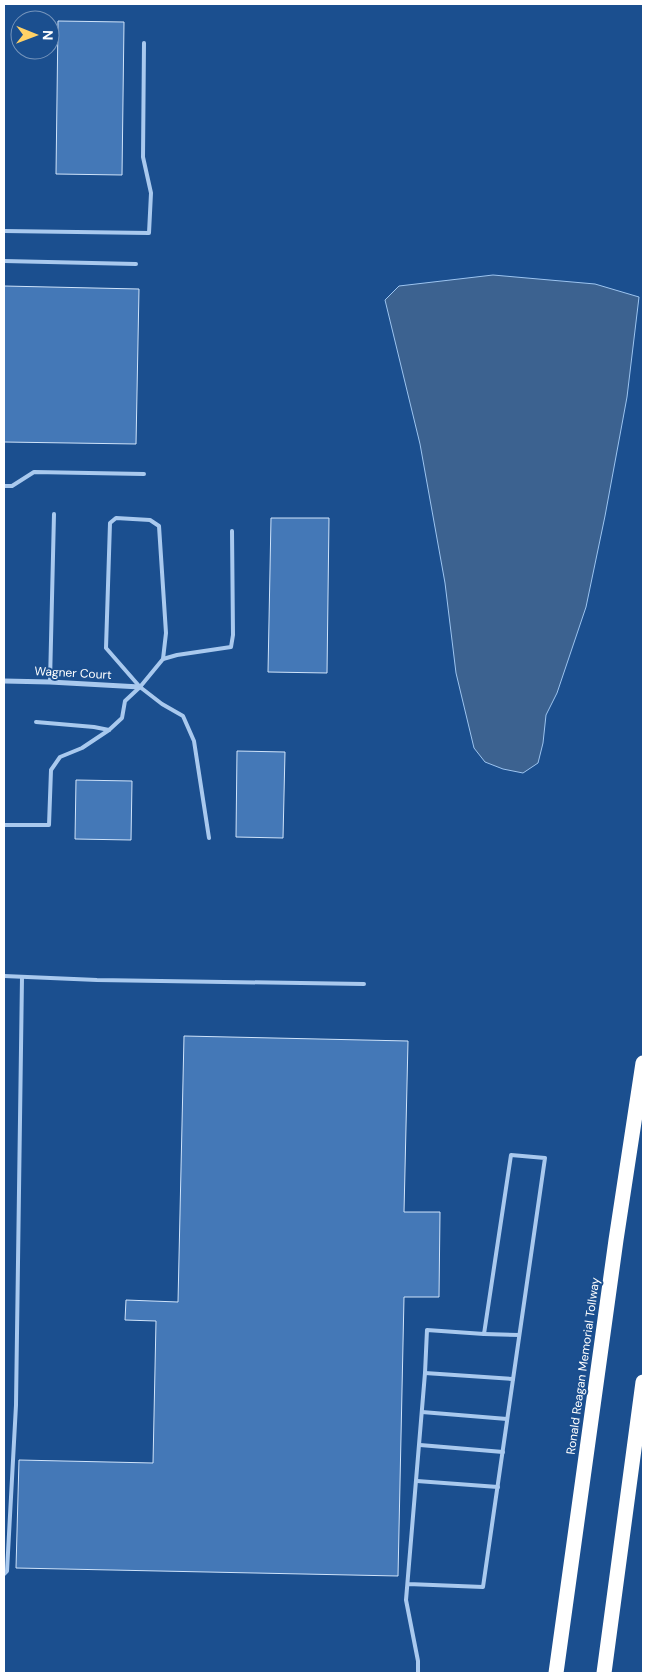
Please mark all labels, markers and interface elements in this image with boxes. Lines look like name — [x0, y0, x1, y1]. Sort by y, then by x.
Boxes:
north arrow — [10, 10, 60, 60]
text: N — [39, 30, 57, 40]
street label: Wagner Court — [34, 663, 112, 683]
street label: Ronald Reagan Memorial Tollway — [563, 1276, 603, 1456]

